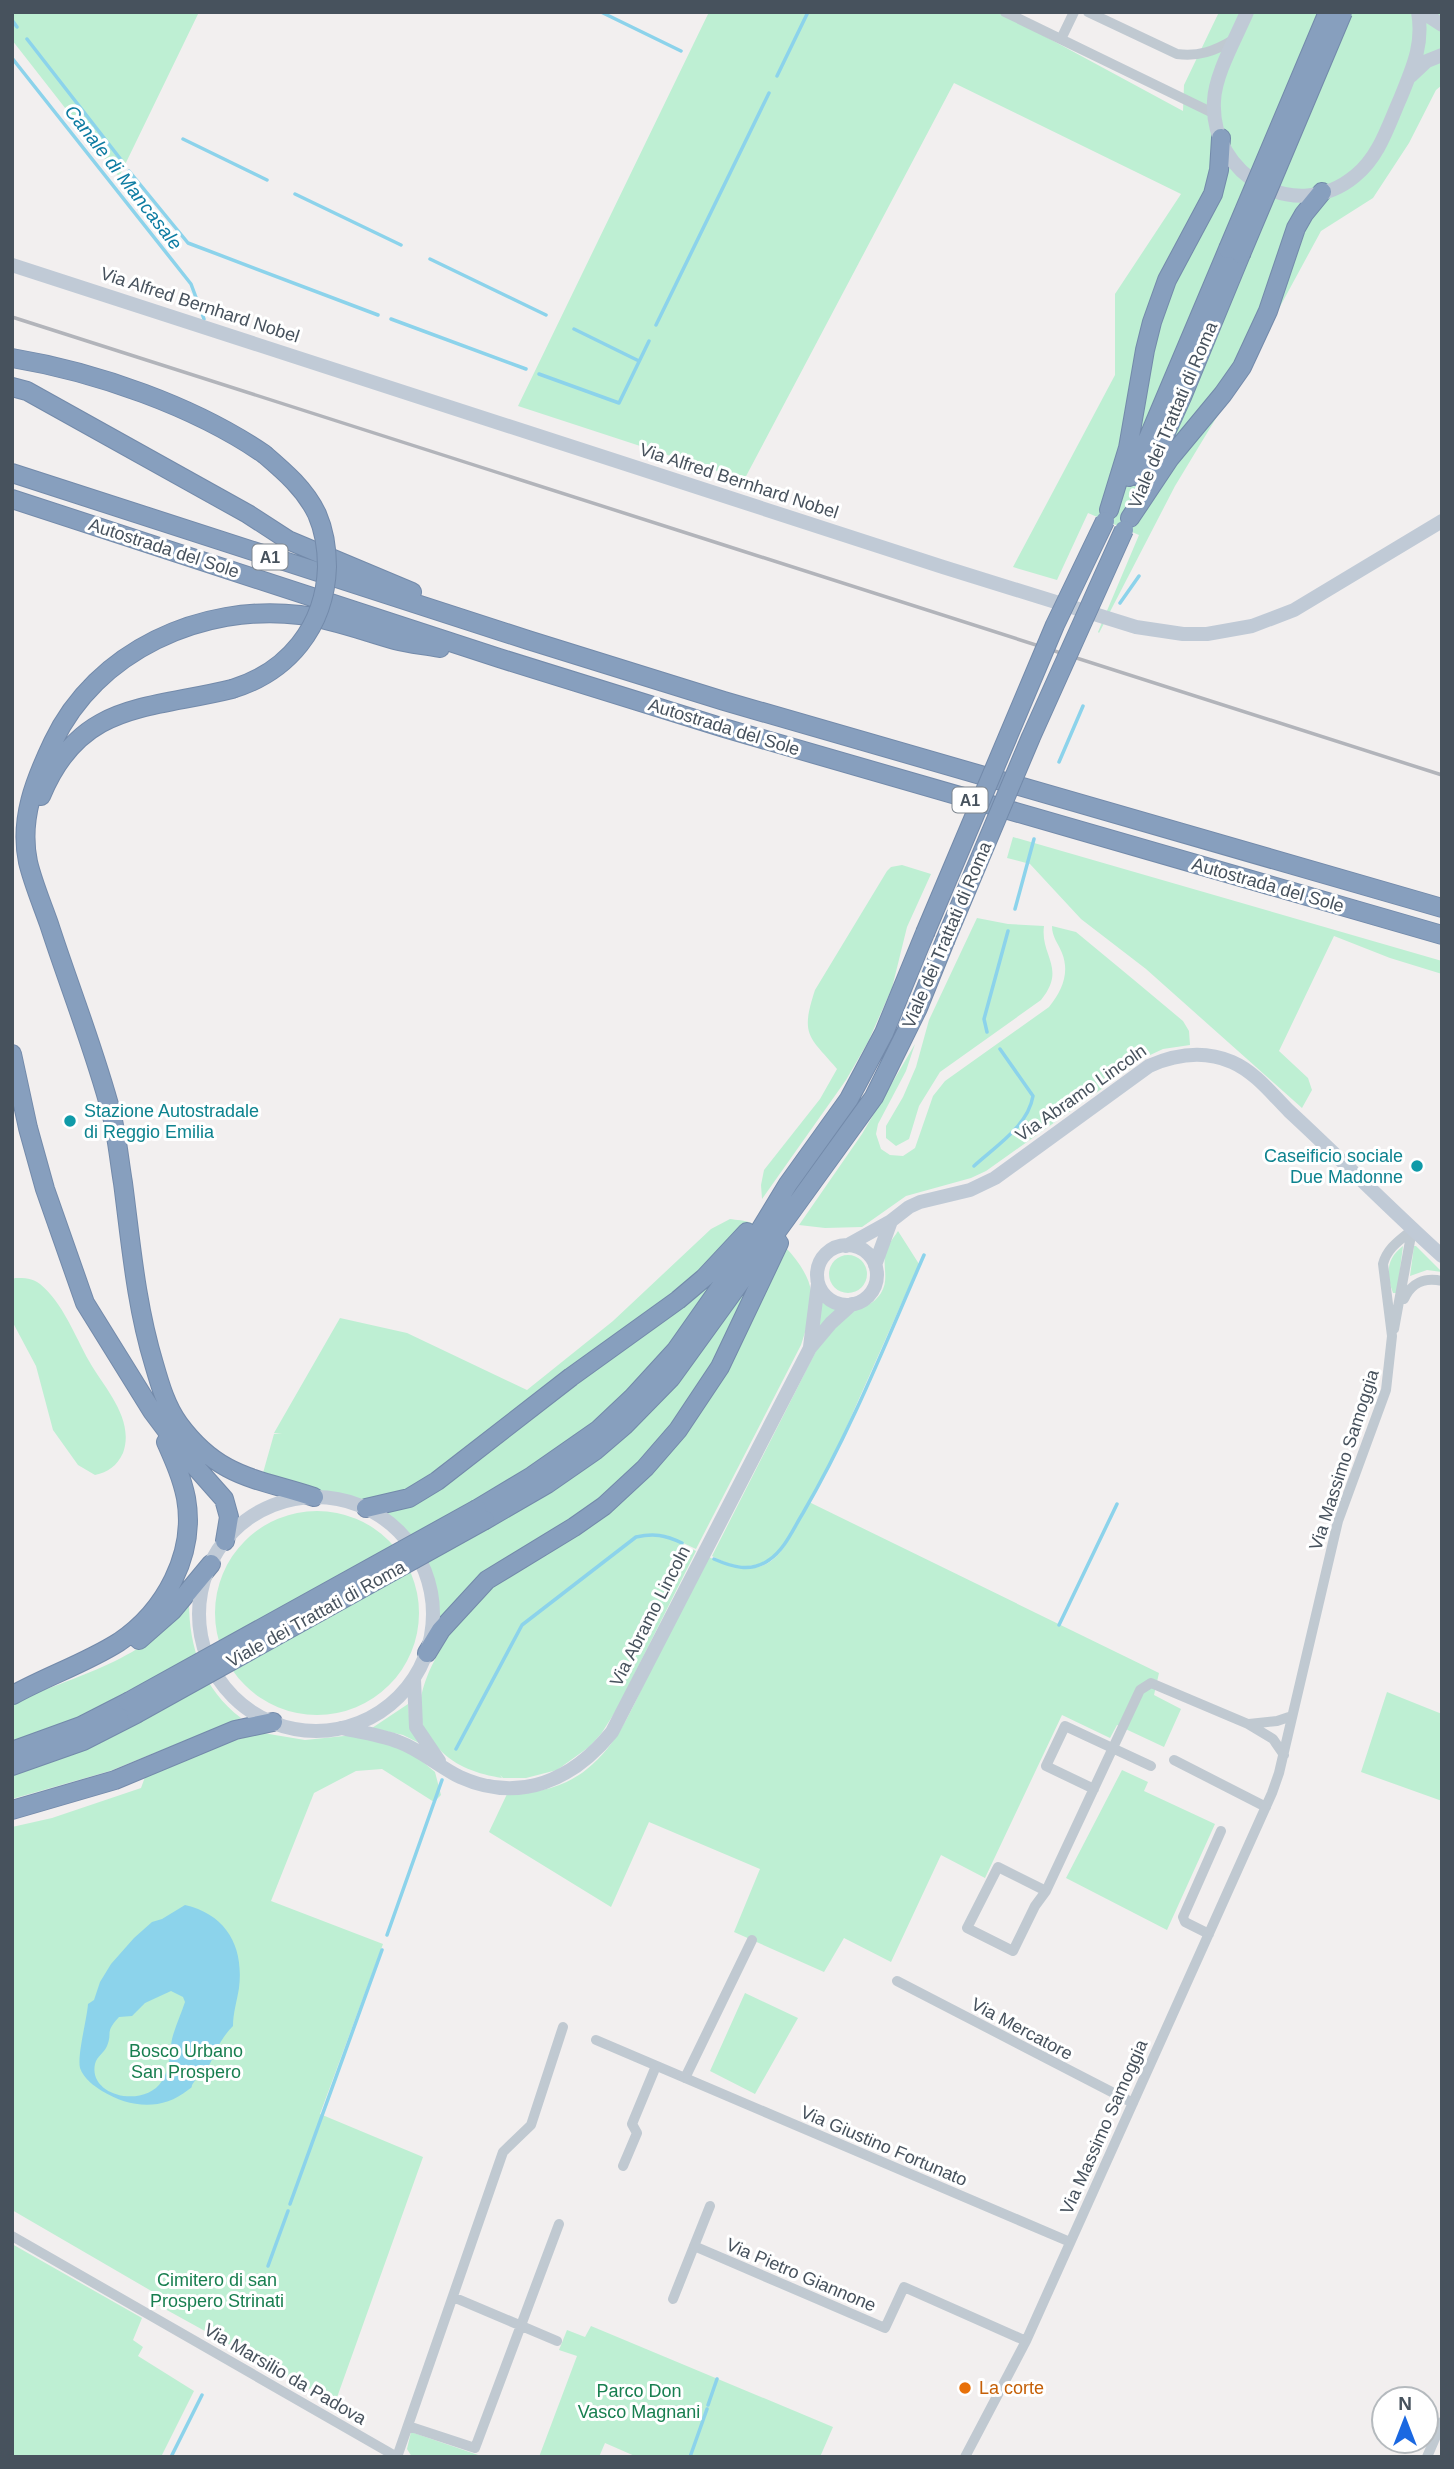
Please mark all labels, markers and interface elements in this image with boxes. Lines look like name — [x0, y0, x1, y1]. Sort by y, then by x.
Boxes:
water label: Canale di Mancasale — [61, 101, 187, 254]
street label: Via Alfred Bernhard Nobel — [98, 263, 302, 347]
street label: Viale dei Trattati di Roma — [1125, 318, 1222, 511]
street label: Via Alfred Bernhard Nobel — [637, 439, 841, 523]
street label: Autostrada del Sole — [86, 514, 242, 582]
road number: A1 — [252, 544, 288, 570]
street label: Autostrada del Sole — [646, 694, 802, 760]
road number: A1 — [953, 788, 988, 813]
street label: Viale dei Trattati di Roma — [899, 838, 996, 1031]
street label: Autostrada del Sole — [1190, 854, 1346, 916]
street label: Via Abramo Lincoln — [1012, 1040, 1150, 1146]
place label: Stazione Autostradale di Reggio Emilia — [84, 1101, 259, 1142]
marker: Stazione Autostradale di Reggio Emilia — [62, 1113, 78, 1129]
place label: Caseificio sociale Due Madonne — [1264, 1146, 1403, 1187]
marker: Caseificio sociale Due Madonne — [1409, 1158, 1425, 1174]
street label: Via Massimo Samoggia — [1305, 1366, 1383, 1553]
street label: Via Abramo Lincoln — [606, 1543, 694, 1689]
street label: Viale dei Trattati di Roma — [223, 1556, 410, 1671]
street label: Via Mercatore — [968, 1994, 1076, 2064]
street label: Via Massimo Samoggia — [1056, 2036, 1152, 2217]
park label: Bosco Urbano San Prospero — [129, 2041, 243, 2082]
street label: Via Giustino Fortunato — [798, 2102, 970, 2190]
street label: Via Pietro Giannone — [723, 2234, 879, 2316]
park label: Cimitero di san Prospero Strinati — [150, 2270, 284, 2311]
street label: Via Marsilio da Padova — [200, 2319, 370, 2429]
place label: La corte — [979, 2378, 1044, 2398]
marker: La corte — [957, 2380, 973, 2396]
park label: Parco Don Vasco Magnani — [578, 2381, 700, 2422]
north arrow — [1370, 2385, 1440, 2455]
text: N — [1398, 2393, 1412, 2414]

